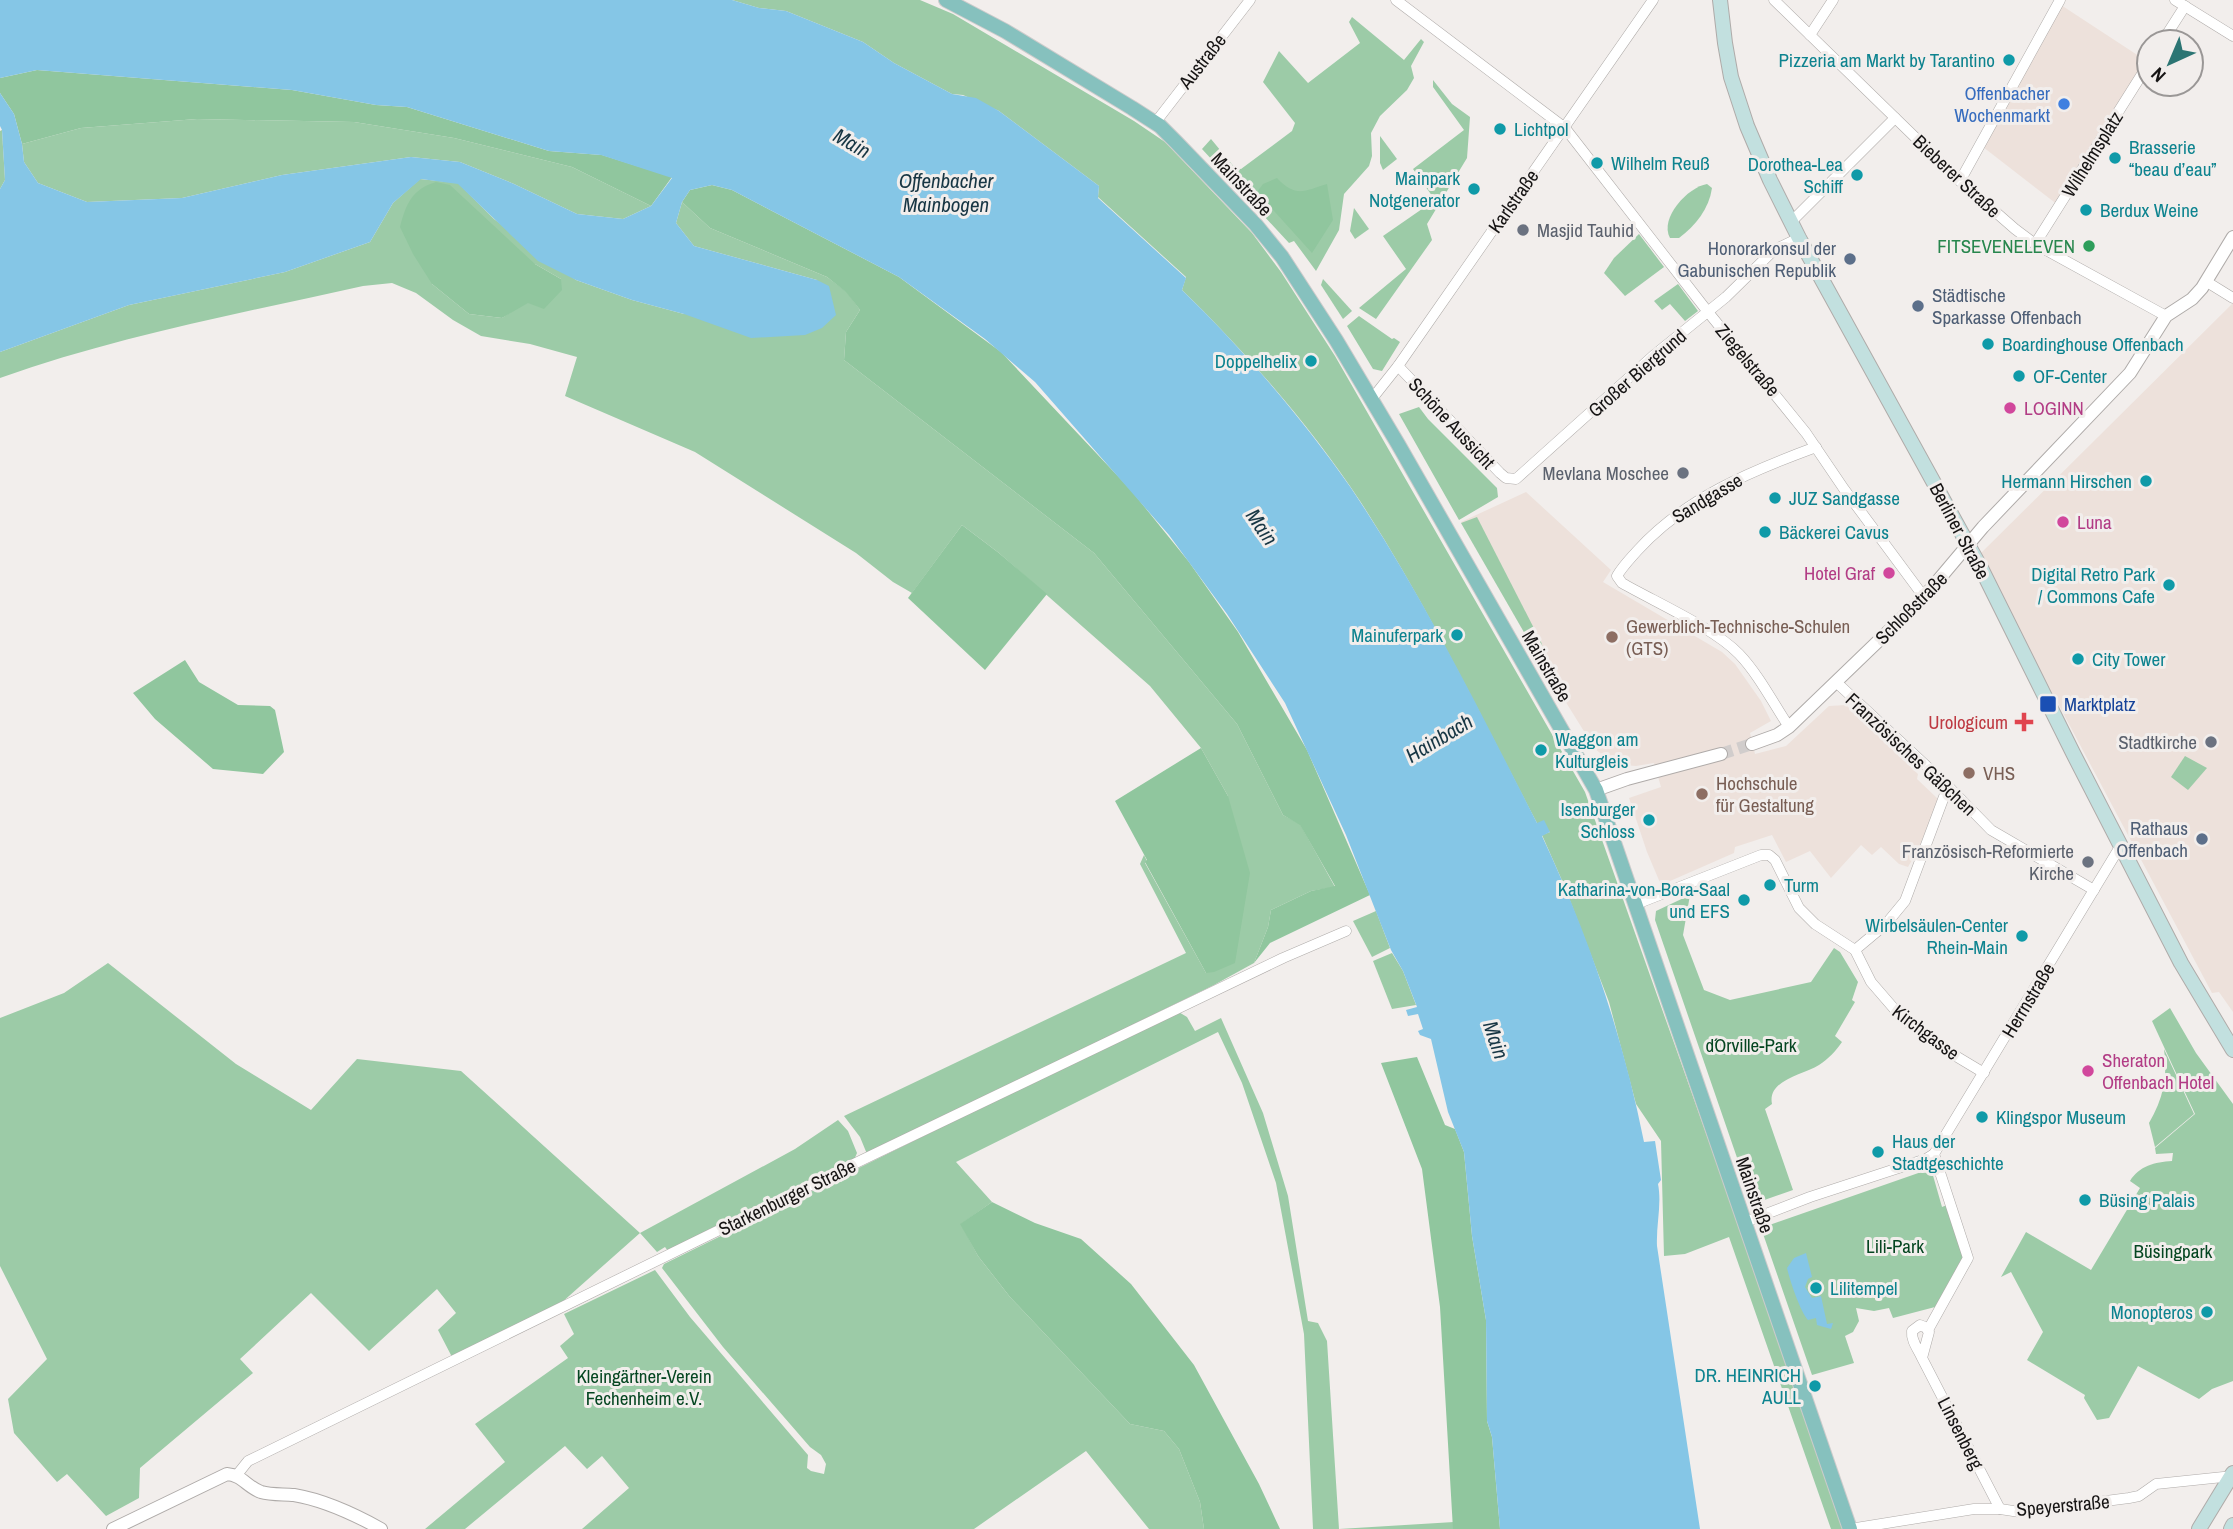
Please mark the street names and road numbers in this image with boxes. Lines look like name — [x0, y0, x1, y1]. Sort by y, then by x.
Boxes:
street label: Austraße — [1172, 28, 1232, 95]
street label: Wilhelmsplatz — [2055, 106, 2129, 202]
street label: Bieberer Straße — [1908, 129, 2006, 223]
street label: Mainstraße — [1206, 146, 1278, 222]
street label: Karlstraße — [1482, 164, 1544, 238]
street label: Ziegelstraße — [1710, 318, 1786, 402]
street label: Großer Biergrund — [1582, 323, 1692, 423]
street label: Schöne Aussicht — [1403, 372, 1502, 475]
street label: Sandgasse — [1667, 467, 1747, 529]
street label: Berliner Straße — [1924, 478, 1996, 584]
street label: Schloßstraße — [1869, 566, 1953, 650]
street label: Mainstraße — [1516, 625, 1578, 707]
street label: Französisches Gäßchen — [1840, 687, 1982, 821]
street label: Herrnstraße — [1995, 958, 2061, 1042]
street label: Kirchgasse — [1887, 998, 1965, 1066]
street label: Starkenburger Straße — [714, 1152, 860, 1242]
street label: Mainstraße — [1730, 1154, 1780, 1236]
street label: Linsenberg — [1932, 1392, 1990, 1474]
street label: Speyerstraße — [2015, 1488, 2111, 1522]

